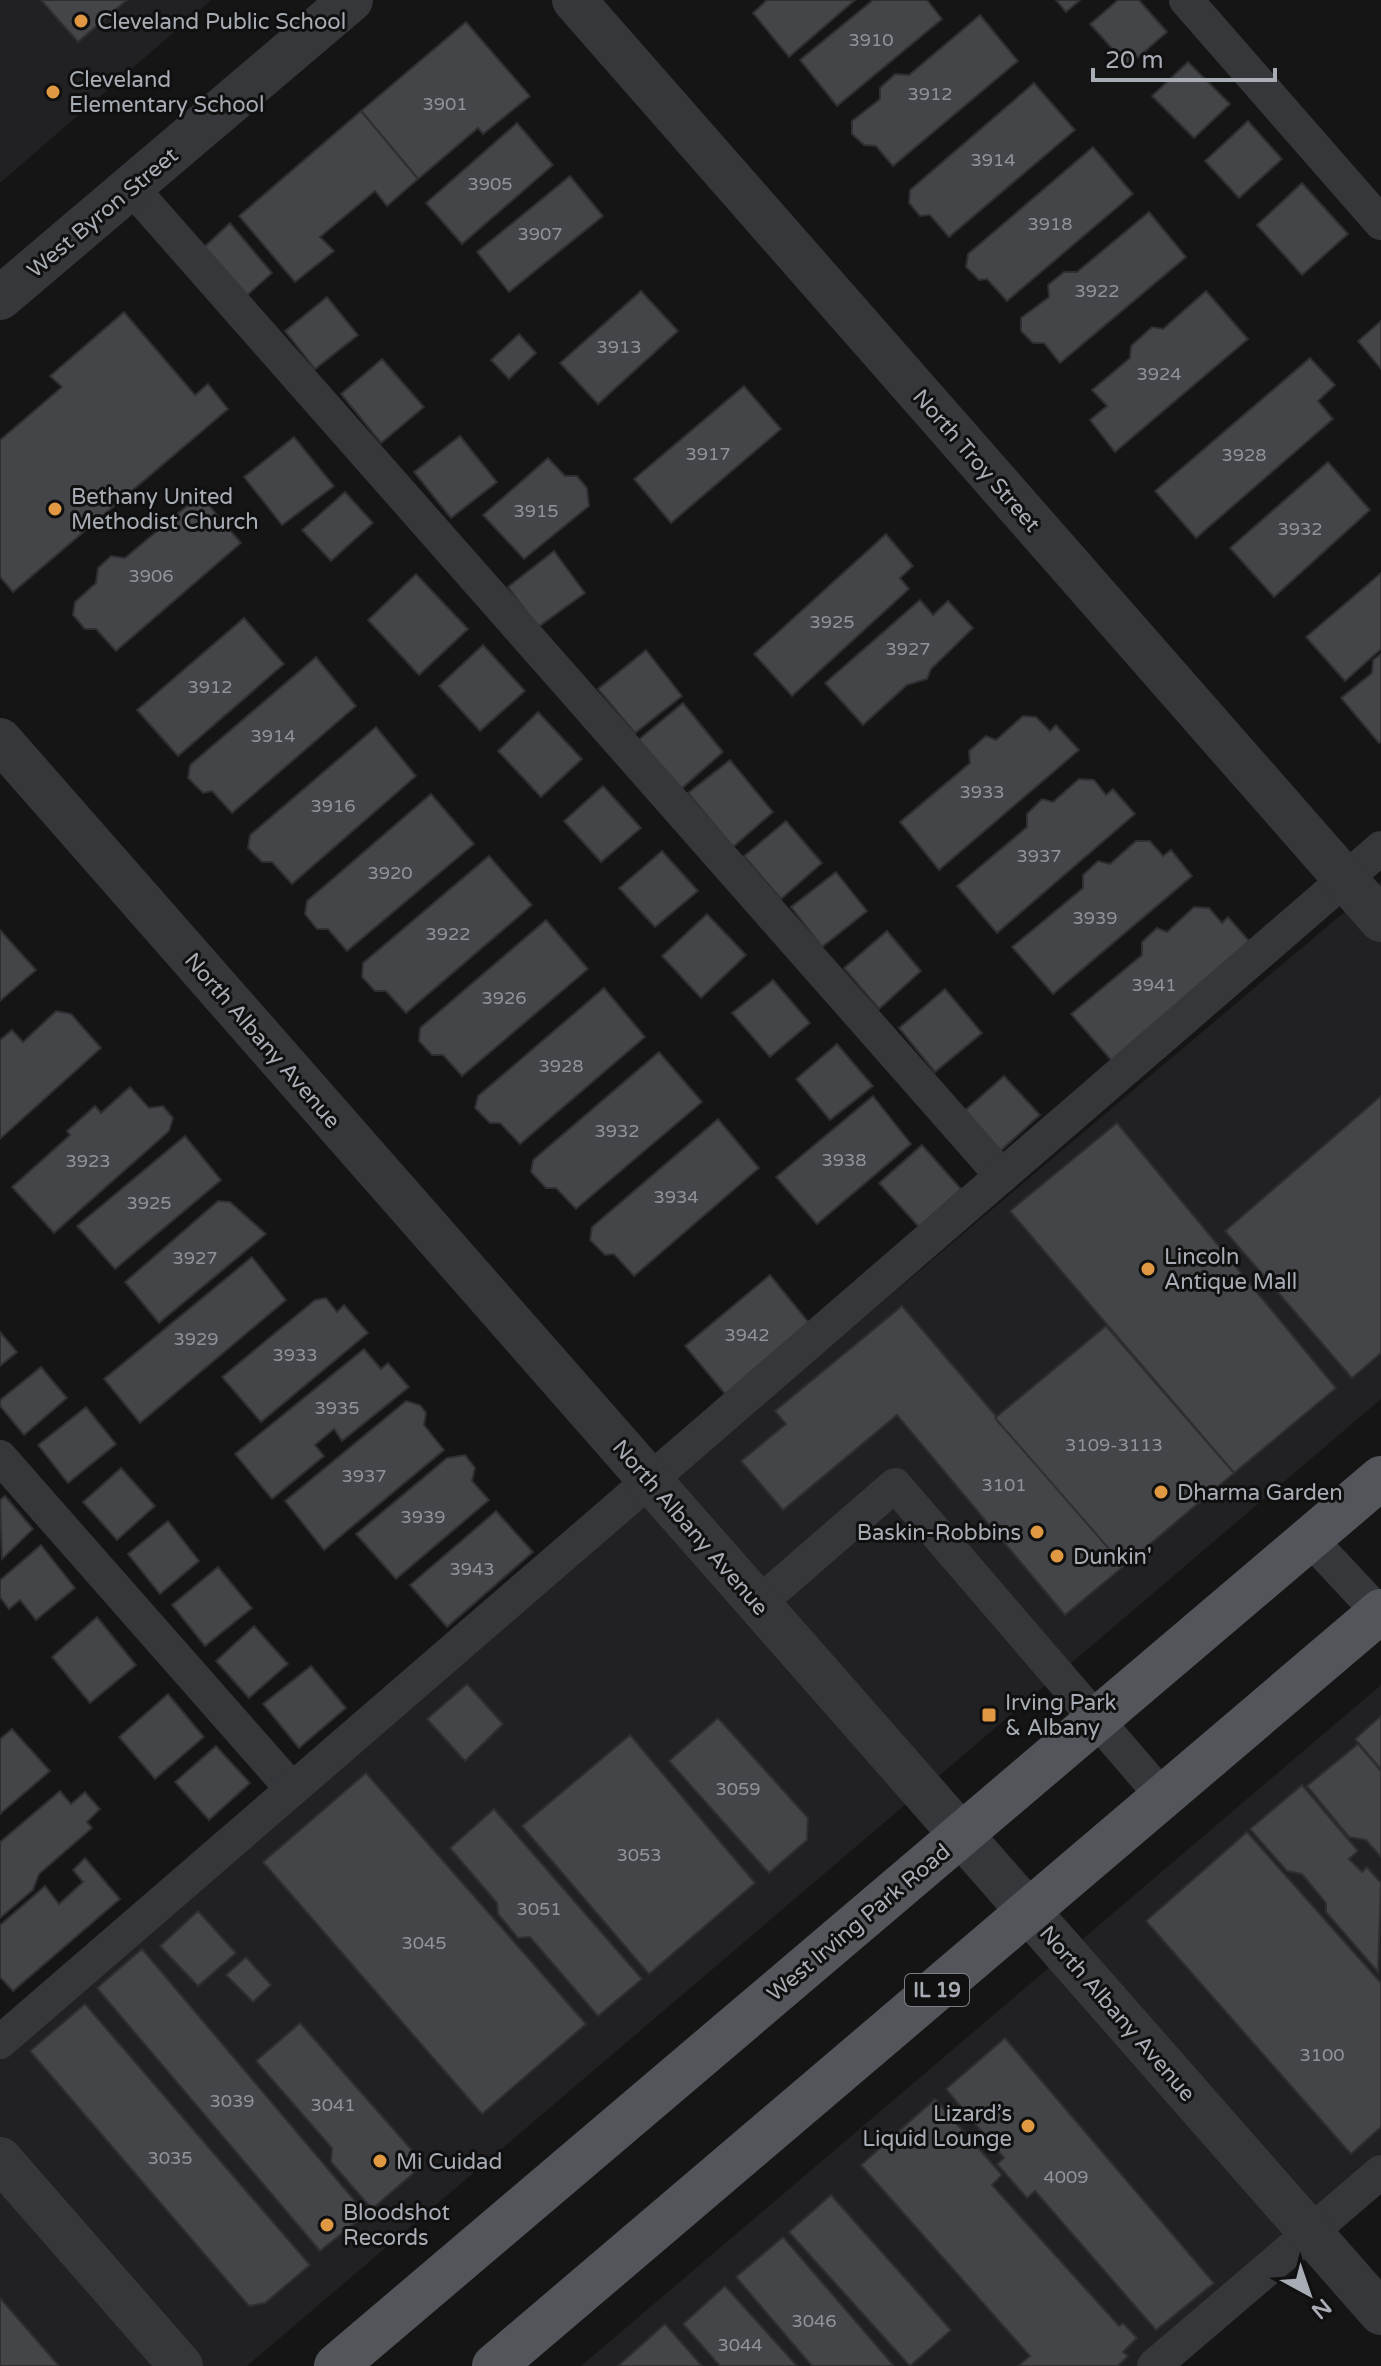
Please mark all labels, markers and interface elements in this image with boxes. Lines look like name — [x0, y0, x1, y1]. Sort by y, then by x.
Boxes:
place label: Cleveland Public School — [97, 9, 346, 35]
marker: Cleveland Public School — [72, 12, 90, 30]
house number: 3910 — [848, 29, 894, 51]
scale bar — [1093, 32, 1275, 82]
text: 20 m — [1105, 46, 1163, 75]
place label: Cleveland Elementary School — [69, 67, 264, 118]
marker: Cleveland Elementary School — [44, 83, 62, 101]
house number: 3912 — [907, 83, 953, 105]
house number: 3901 — [422, 93, 468, 115]
street label: West Byron Street — [22, 142, 183, 283]
house number: 3914 — [970, 149, 1016, 171]
house number: 3905 — [467, 173, 513, 195]
house number: 3918 — [1027, 213, 1073, 235]
house number: 3907 — [517, 223, 563, 245]
house number: 3922 — [1074, 280, 1120, 302]
house number: 3913 — [596, 336, 642, 358]
house number: 3924 — [1136, 363, 1182, 385]
street label: North Troy Street — [907, 384, 1045, 537]
house number: 3917 — [685, 443, 731, 465]
house number: 3928 — [1221, 444, 1267, 466]
place label: Bethany United Methodist Church — [71, 484, 259, 535]
marker: Bethany United Methodist Church — [46, 500, 64, 518]
house number: 3915 — [513, 500, 559, 522]
house number: 3932 — [1277, 518, 1323, 540]
house number: 3906 — [128, 565, 174, 587]
house number: 3925 — [809, 611, 855, 633]
house number: 3927 — [885, 638, 931, 660]
house number: 3912 — [187, 676, 233, 698]
house number: 3914 — [250, 725, 296, 747]
house number: 3933 — [959, 781, 1005, 803]
house number: 3916 — [310, 795, 356, 817]
house number: 3937 — [1016, 845, 1062, 867]
house number: 3920 — [367, 862, 413, 884]
house number: 3939 — [1072, 907, 1118, 929]
house number: 3922 — [425, 923, 471, 945]
street label: North Albany Avenue — [179, 948, 346, 1134]
house number: 3941 — [1131, 974, 1177, 996]
house number: 3926 — [481, 987, 527, 1009]
house number: 3928 — [538, 1055, 584, 1077]
house number: 3932 — [594, 1120, 640, 1142]
house number: 3938 — [821, 1149, 867, 1171]
house number: 3923 — [65, 1150, 111, 1172]
house number: 3934 — [653, 1186, 699, 1208]
house number: 3925 — [126, 1192, 172, 1214]
place label: Lincoln Antique Mall — [1164, 1244, 1297, 1295]
house number: 3927 — [172, 1247, 218, 1269]
marker: Lincoln Antique Mall — [1139, 1260, 1157, 1278]
house number: 3942 — [724, 1324, 770, 1346]
house number: 3929 — [173, 1328, 219, 1350]
house number: 3933 — [272, 1344, 318, 1366]
house number: 3935 — [314, 1397, 360, 1419]
house number: 3109-3113 — [1065, 1434, 1163, 1456]
street label: North Albany Avenue — [607, 1435, 774, 1621]
house number: 3937 — [341, 1465, 387, 1487]
house number: 3101 — [981, 1474, 1027, 1496]
place label: Dharma Garden — [1177, 1480, 1343, 1506]
marker: Dharma Garden — [1152, 1483, 1170, 1501]
house number: 3939 — [400, 1506, 446, 1528]
place label: Baskin-Robbins — [857, 1520, 1021, 1546]
marker: Baskin-Robbins — [1028, 1523, 1046, 1541]
place label: Dunkin' — [1073, 1544, 1152, 1570]
marker: Dunkin' — [1048, 1547, 1066, 1565]
house number: 3943 — [449, 1558, 495, 1580]
place label: Irving Park & Albany — [1005, 1690, 1117, 1741]
marker: Irving Park & Albany — [980, 1706, 998, 1724]
house number: 3059 — [715, 1778, 761, 1800]
street label: West Irving Park Road — [762, 1839, 955, 2007]
house number: 3053 — [616, 1844, 662, 1866]
house number: 3051 — [516, 1898, 562, 1920]
street label: North Albany Avenue — [1034, 1921, 1201, 2107]
house number: 3045 — [401, 1932, 447, 1954]
road number: IL 19 — [905, 1974, 969, 2006]
house number: 3100 — [1299, 2044, 1345, 2066]
house number: 3039 — [209, 2090, 255, 2112]
house number: 3041 — [310, 2094, 356, 2116]
place label: Lizard’s Liquid Lounge — [862, 2101, 1012, 2152]
marker: Lizard’s Liquid Lounge — [1019, 2117, 1037, 2135]
house number: 3035 — [147, 2147, 193, 2169]
place label: Mi Cuidad — [396, 2149, 502, 2175]
marker: Mi Cuidad — [371, 2152, 389, 2170]
house number: 4009 — [1043, 2166, 1089, 2188]
place label: Bloodshot Records — [343, 2200, 450, 2251]
marker: Bloodshot Records — [318, 2216, 336, 2234]
north arrow — [1269, 2254, 1349, 2334]
text: N — [1306, 2293, 1336, 2324]
house number: 3046 — [791, 2310, 837, 2332]
house number: 3044 — [717, 2334, 763, 2356]

